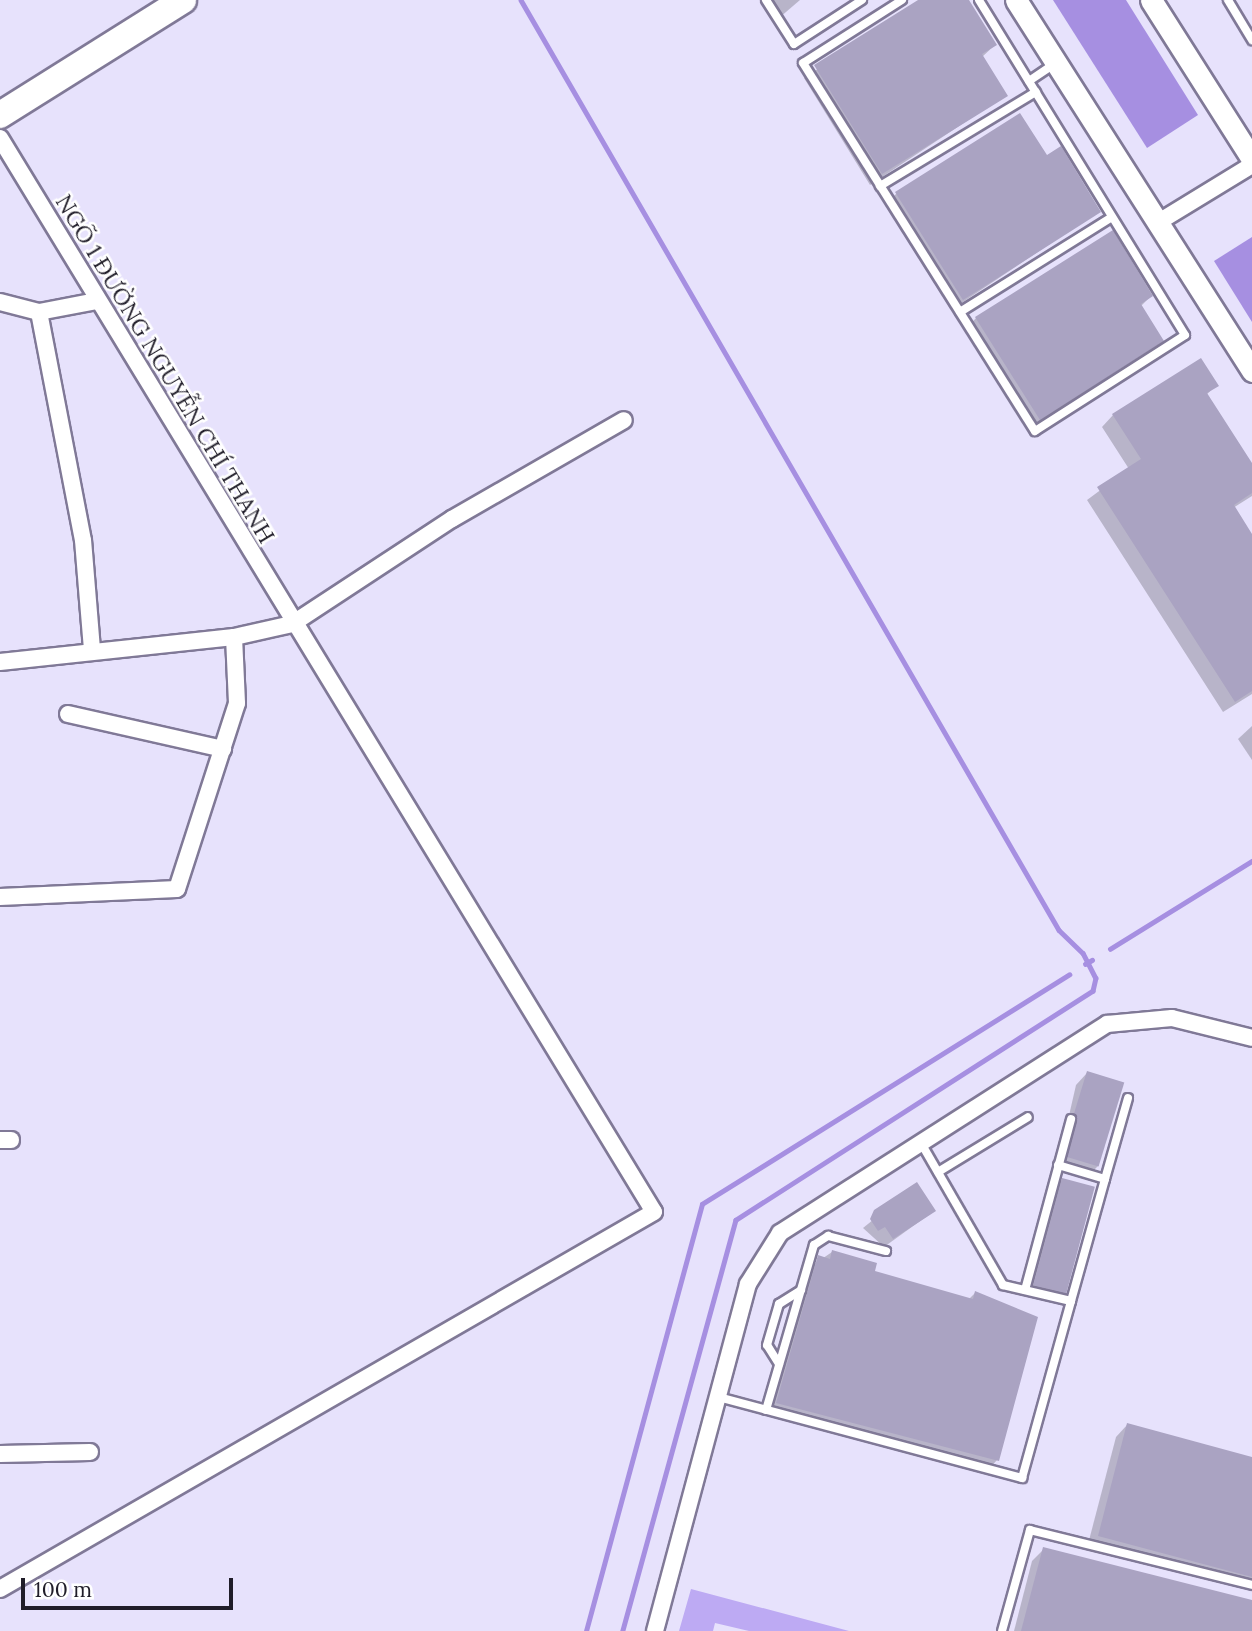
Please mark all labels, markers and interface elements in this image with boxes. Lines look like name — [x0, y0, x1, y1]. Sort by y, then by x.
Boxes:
street label: NGÕ 1 ĐƯỜNG NGUYỄN CHÍ THANH — [50, 190, 280, 548]
scale bar — [24, 1564, 236, 1608]
text: 100 m — [34, 1576, 92, 1603]

